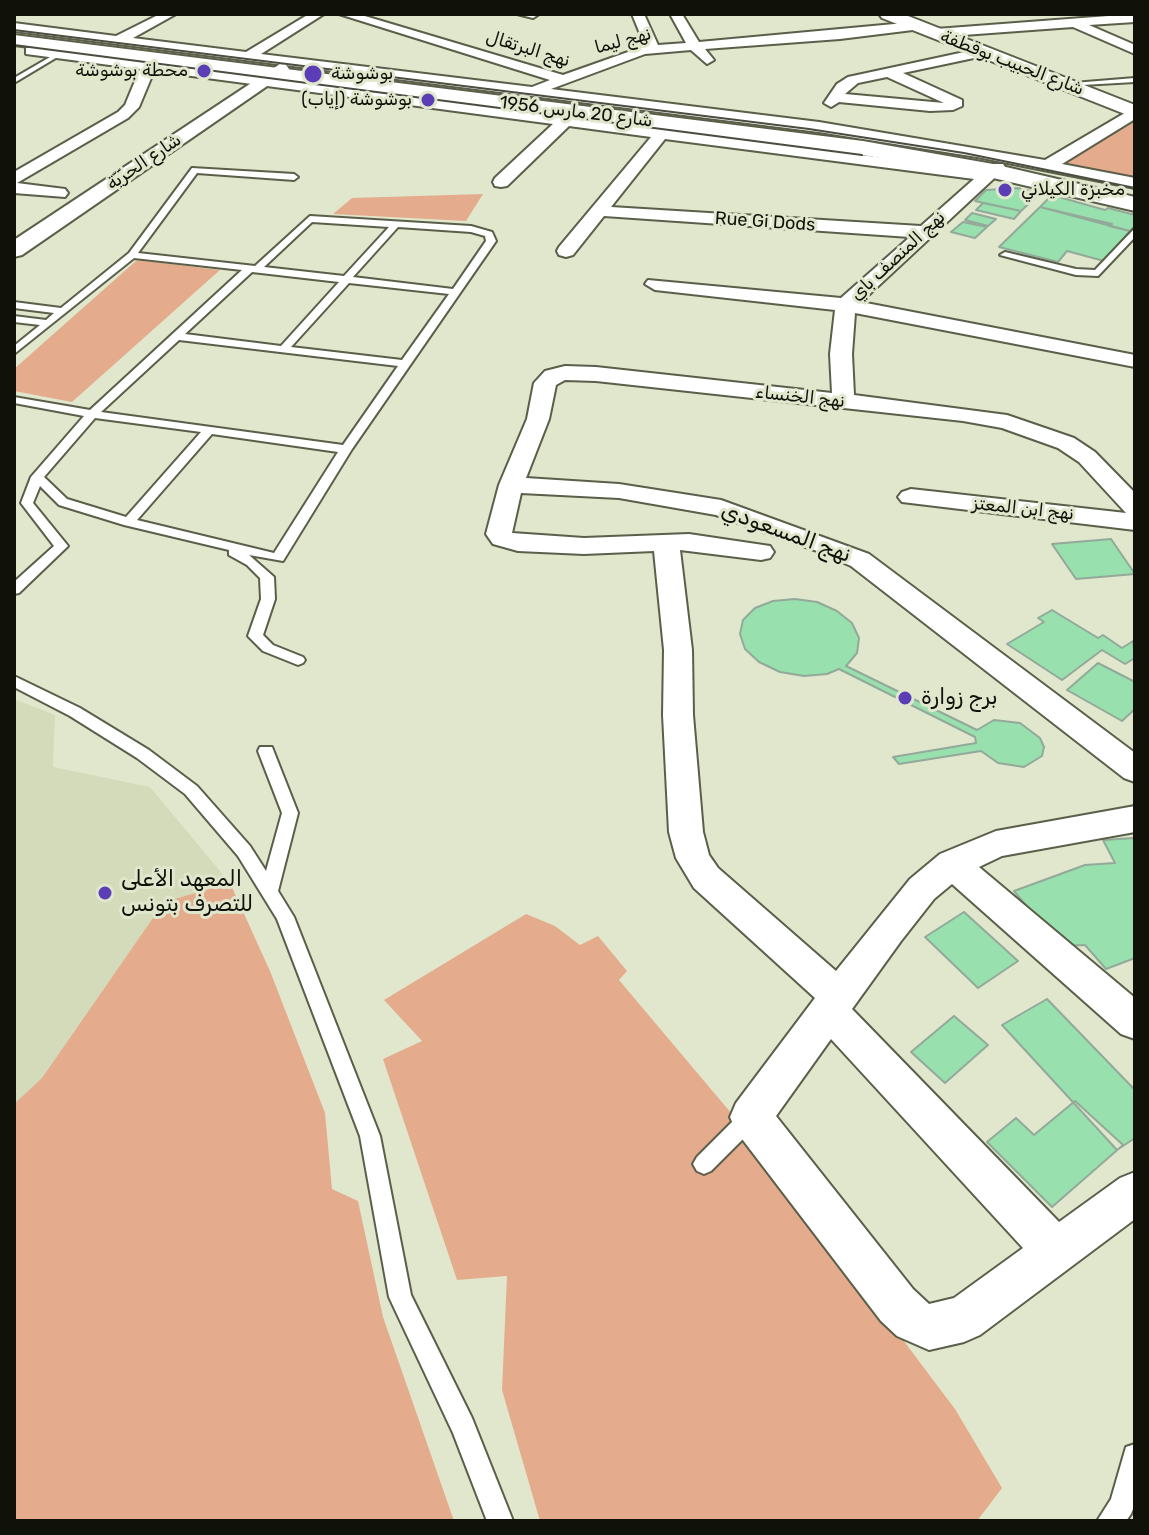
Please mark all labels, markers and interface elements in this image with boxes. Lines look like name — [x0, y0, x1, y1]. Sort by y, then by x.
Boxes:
street label: نهج ليما — [592, 23, 654, 59]
street label: نهج البرتقال — [483, 26, 573, 72]
street label: شارع الحبيب بوقطفة — [937, 26, 1087, 100]
place label: محطة بوشوشة — [75, 60, 188, 82]
marker: محطة بوشوشة — [195, 62, 213, 80]
marker: بوشوشة — [302, 63, 324, 85]
place label: بوشوشة — [331, 63, 393, 85]
place label: بوشوشة (إياب) — [301, 89, 412, 111]
marker: بوشوشة (إياب) — [419, 91, 437, 109]
street label: شارع 20 مارس 1956 — [498, 92, 654, 132]
street label: شارع الحرّيّة — [102, 129, 186, 195]
place label: مخبزة الكيلاني — [1021, 179, 1125, 201]
marker: مخبزة الكيلاني — [996, 181, 1014, 199]
street label: نهج المنصف باي — [846, 207, 950, 305]
street label: Rue Gi Dods — [714, 208, 816, 236]
street label: نهج الخنساء — [754, 382, 846, 412]
street label: نهج ابن المعتز — [971, 493, 1075, 525]
street label: نهج المسعودي — [718, 497, 854, 569]
place label: برج زوارة — [921, 685, 998, 711]
marker: برج زوارة — [896, 689, 914, 707]
place label: المعهد الأعلى للتصرف بتونس — [121, 867, 253, 918]
marker: المعهد الأعلى للتصرف بتونس — [96, 884, 114, 902]

